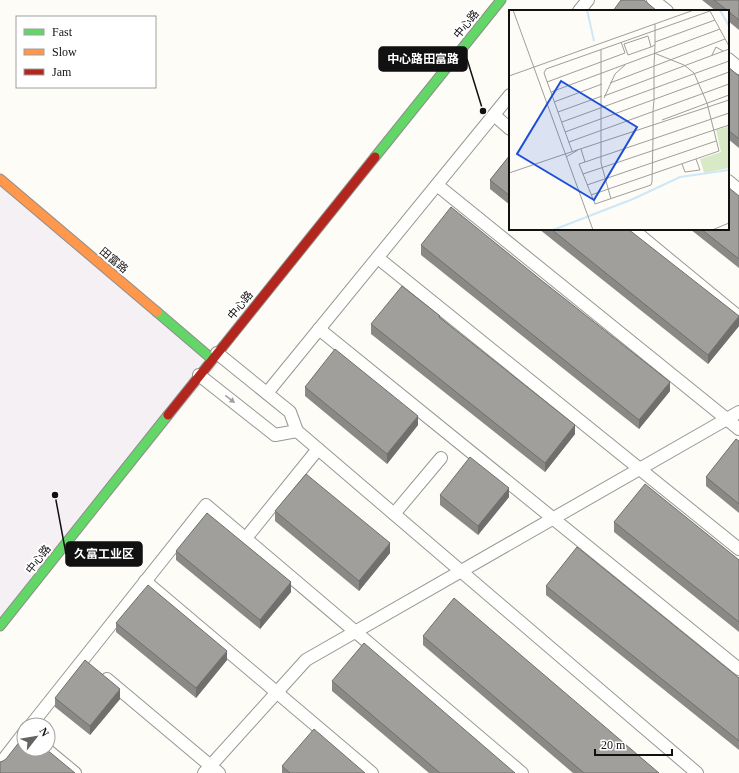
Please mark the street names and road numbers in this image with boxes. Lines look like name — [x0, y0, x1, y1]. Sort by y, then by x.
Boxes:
street label: 中心路 — [451, 7, 481, 41]
street label: 田富路 — [98, 245, 130, 275]
street label: 中心路 — [225, 288, 255, 322]
street label: 中心路 — [23, 542, 53, 576]

